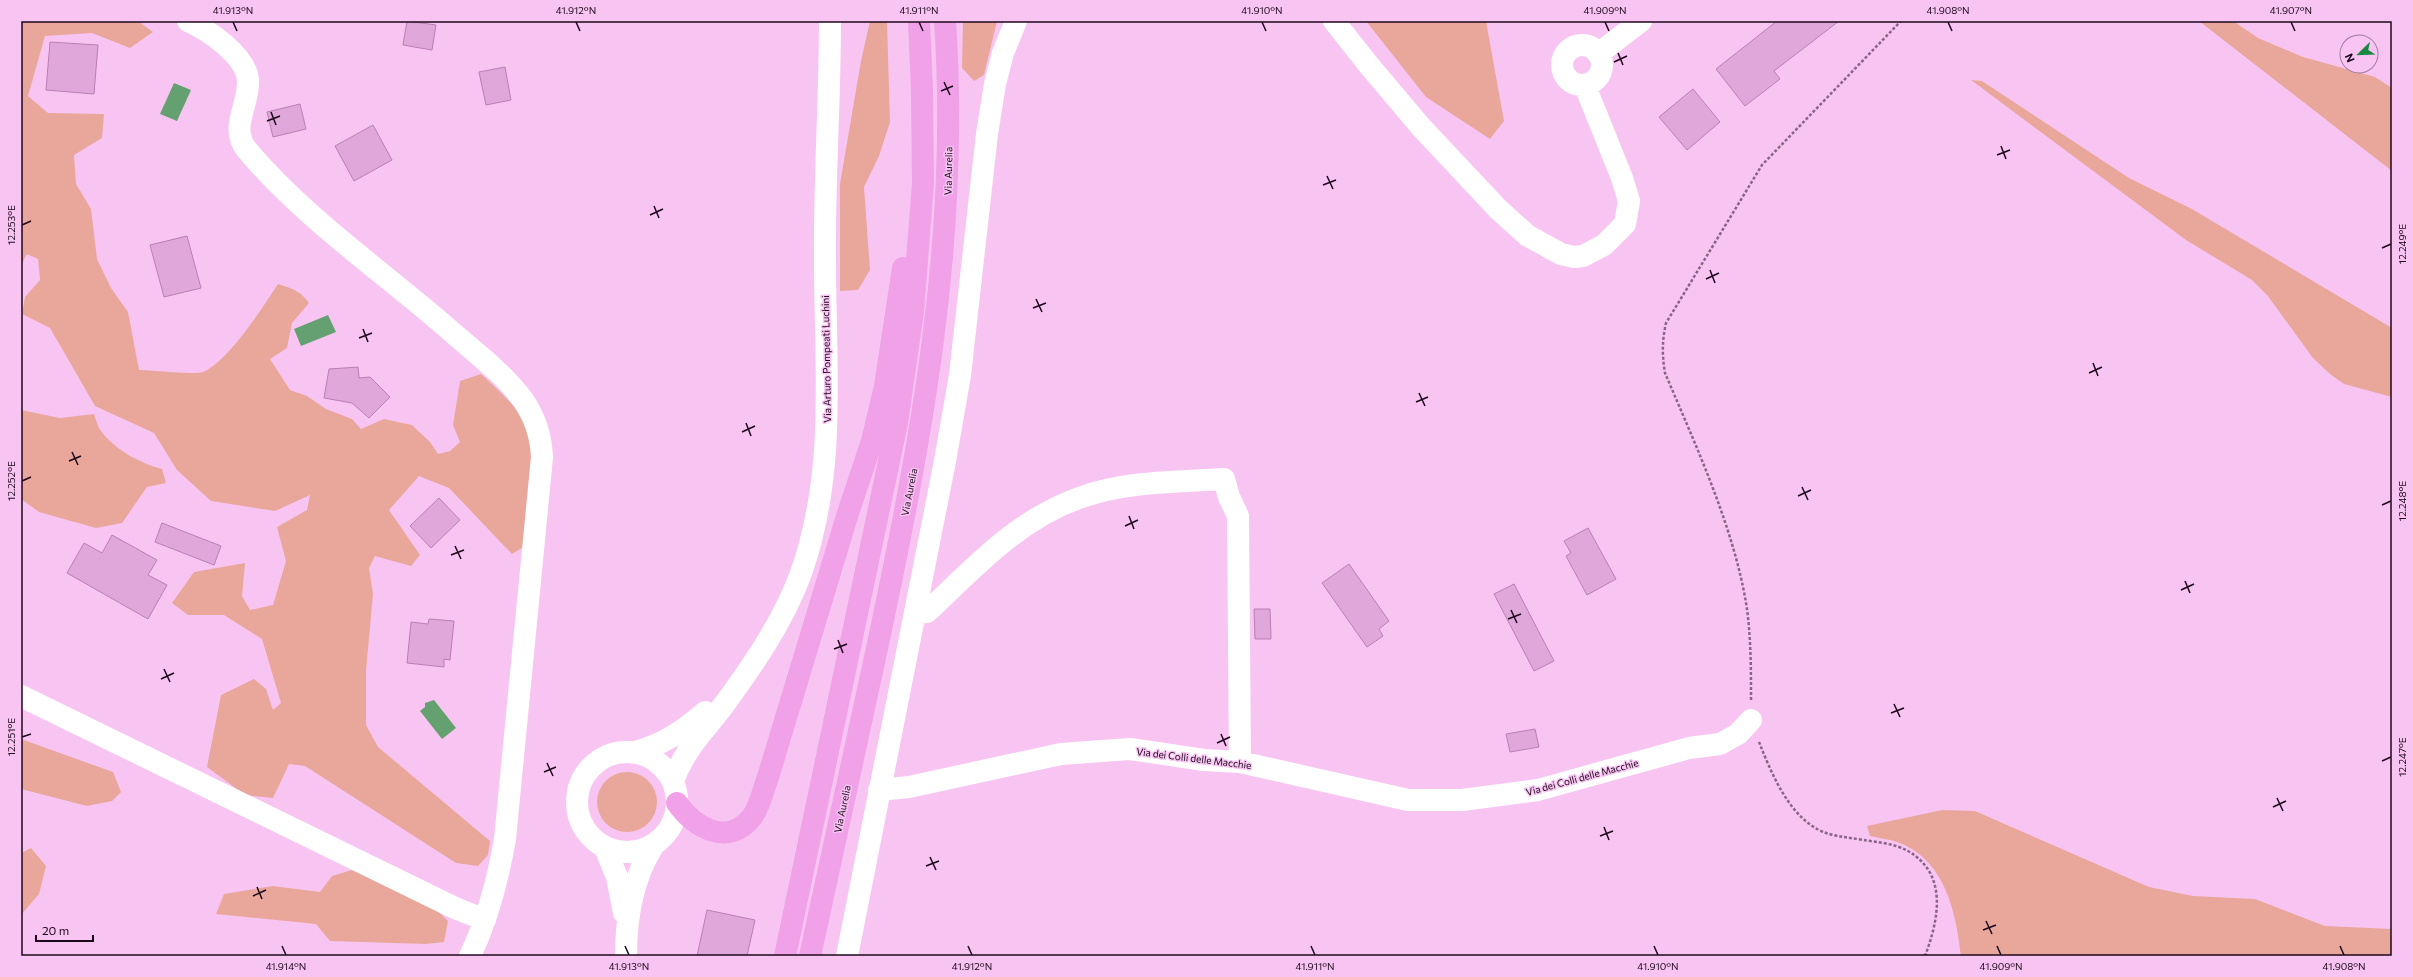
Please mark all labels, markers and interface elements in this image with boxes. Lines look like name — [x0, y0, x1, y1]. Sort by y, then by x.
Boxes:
text: 41.913°N — [213, 4, 253, 16]
text: 41.912°N — [556, 4, 596, 16]
text: 41.911°N — [899, 4, 939, 16]
text: 41.910°N — [1241, 4, 1283, 16]
text: 41.909°N — [1583, 4, 1627, 16]
text: 41.908°N — [1926, 4, 1970, 16]
text: 41.907°N — [2270, 4, 2312, 16]
north arrow — [2339, 34, 2379, 74]
text: N — [2342, 52, 2357, 64]
street label: Via Aurelia — [942, 147, 954, 195]
text: 12.253°E — [5, 205, 17, 245]
text: 12.249°E — [2396, 224, 2408, 264]
street label: Via Arturo Pompeati Luchini — [819, 295, 833, 423]
text: 12.252°E — [5, 461, 17, 501]
street label: Via Aurelia — [898, 467, 920, 517]
text: 12.248°E — [2396, 481, 2408, 521]
text: 12.251°E — [5, 718, 17, 756]
text: 12.247°E — [2396, 737, 2408, 777]
street label: Via dei Colli delle Macchie — [1136, 745, 1252, 771]
street label: Via dei Colli delle Macchie — [1524, 756, 1640, 798]
street label: Via Aurelia — [831, 784, 853, 834]
scale bar — [36, 917, 93, 943]
text: 20 m — [42, 923, 69, 937]
text: 41.914°N — [266, 960, 306, 972]
text: 41.913°N — [609, 960, 649, 972]
text: 41.912°N — [952, 960, 992, 972]
text: 41.911°N — [1295, 960, 1335, 972]
text: 41.910°N — [1637, 960, 1679, 972]
text: 41.909°N — [1979, 960, 2023, 972]
text: 41.908°N — [2322, 960, 2366, 972]

